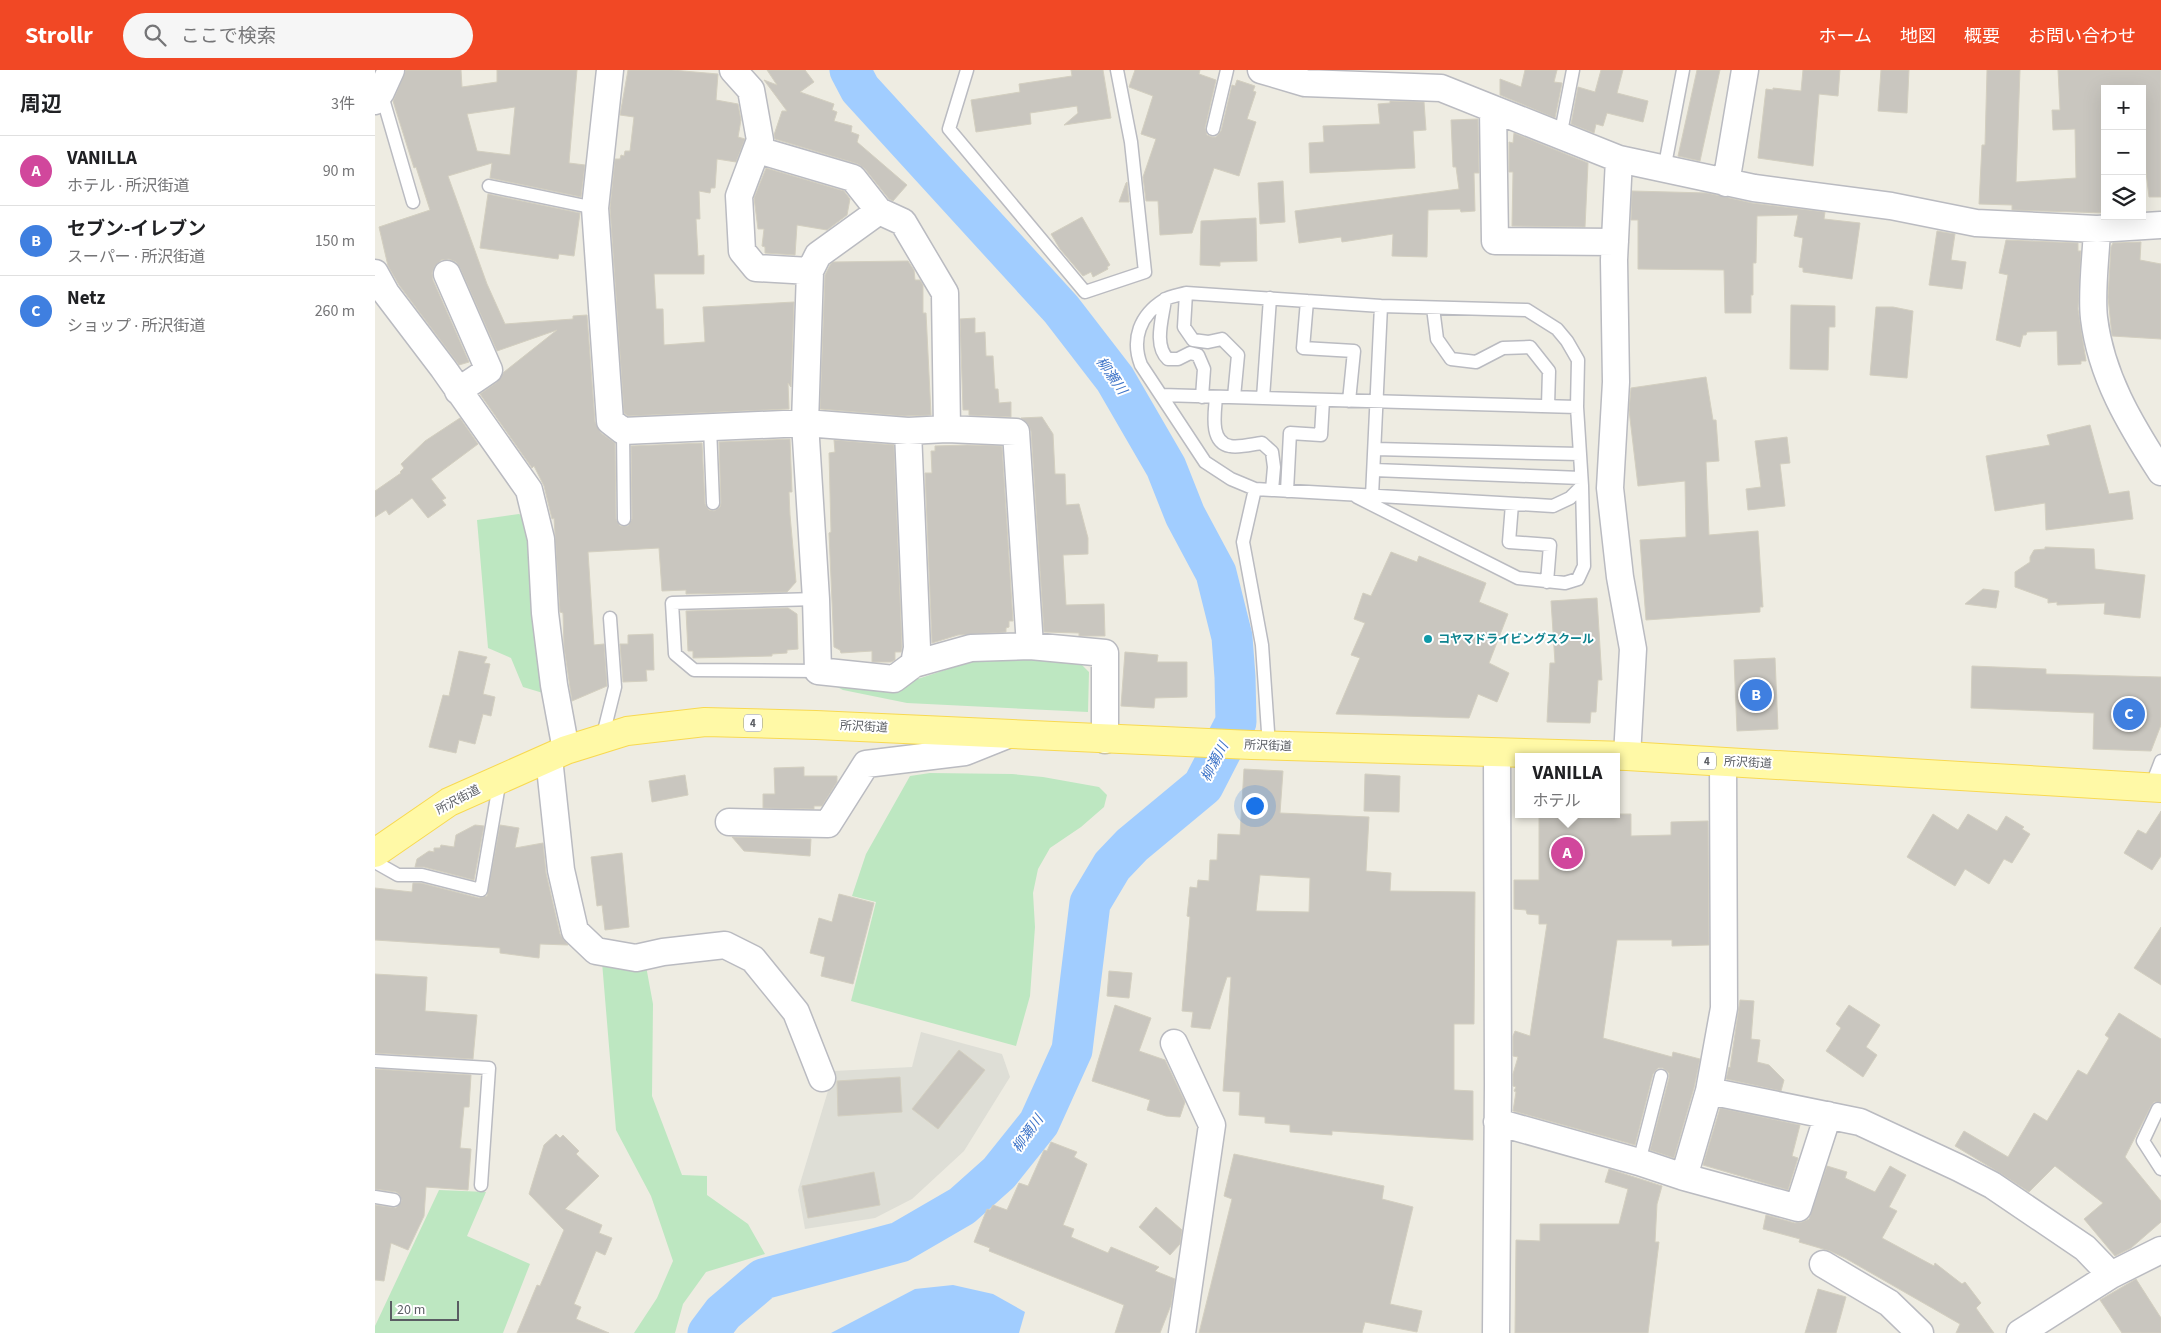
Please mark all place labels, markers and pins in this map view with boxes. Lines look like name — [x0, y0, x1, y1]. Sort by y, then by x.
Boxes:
place label: コヤマドライビングスクール — [1438, 631, 1594, 648]
marker: コヤマドライビングスクール — [1422, 633, 1434, 645]
pin: B — [1740, 676, 1772, 714]
pin: C — [2113, 695, 2145, 733]
pin: A — [1551, 834, 1583, 872]

